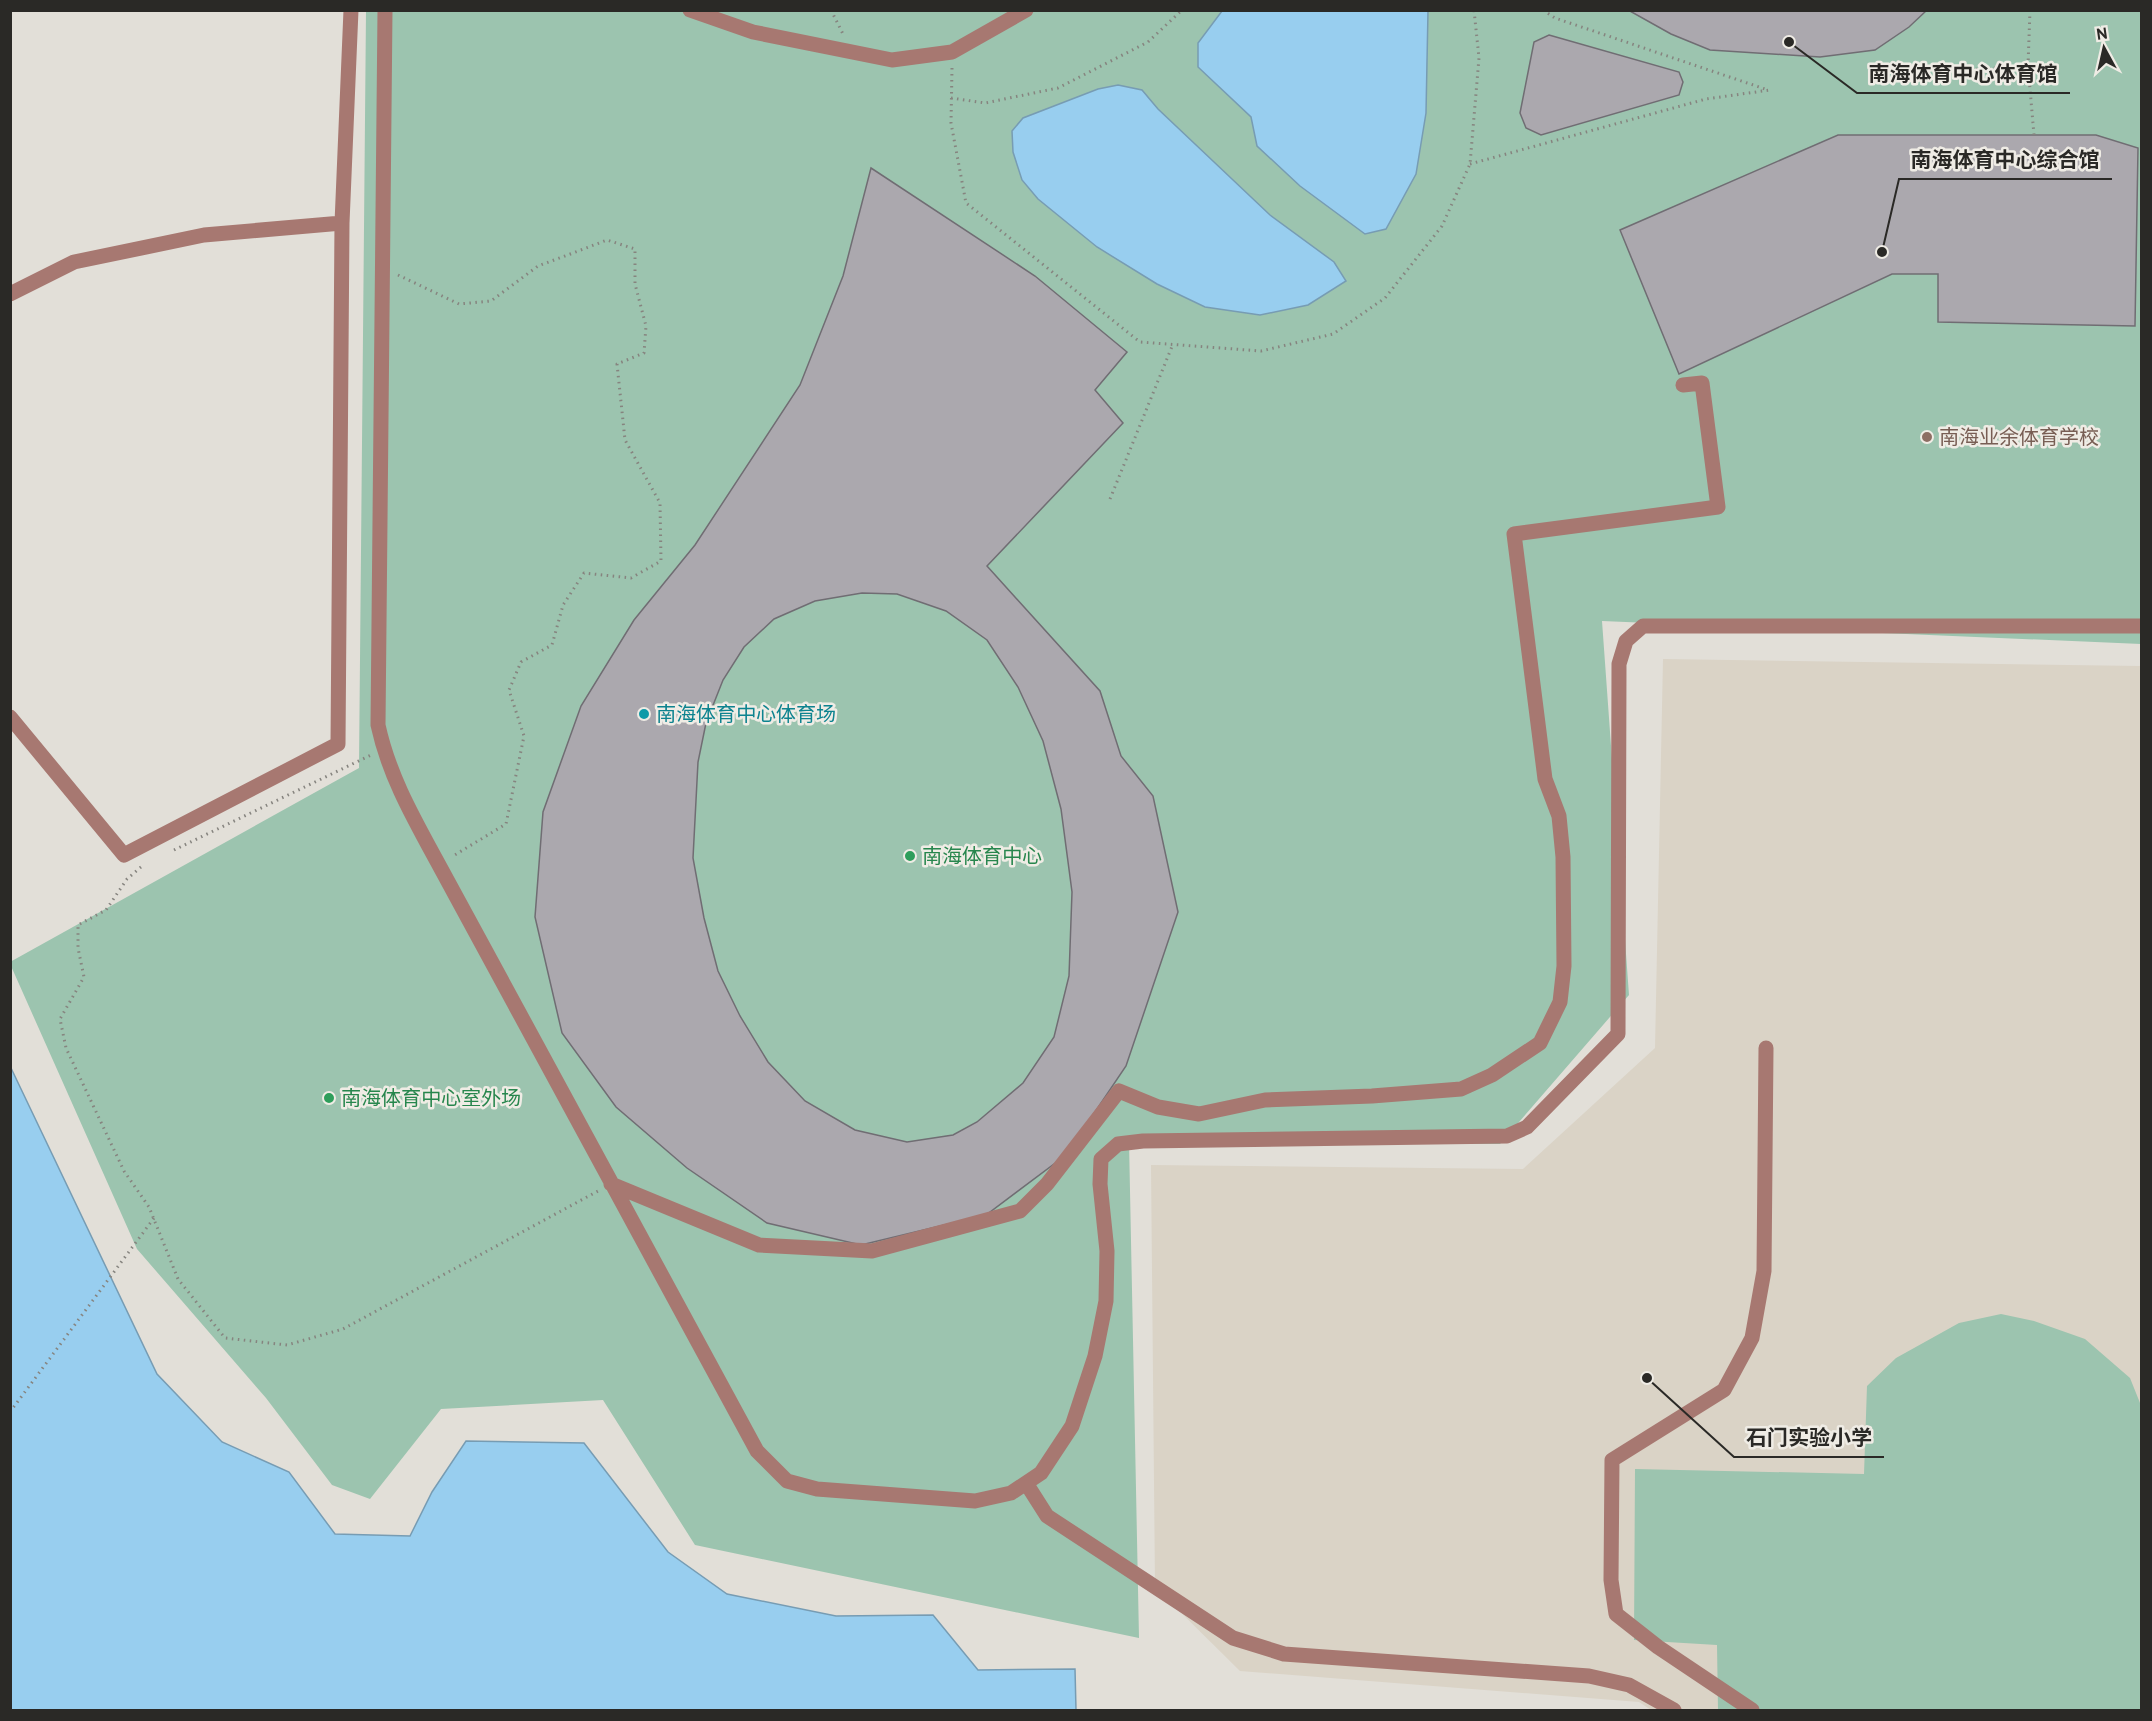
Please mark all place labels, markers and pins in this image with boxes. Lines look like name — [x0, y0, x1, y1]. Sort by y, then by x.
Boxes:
callout: 南海体育中心体育馆 — [1857, 54, 2070, 93]
callout: 南海体育中心综合馆 — [1899, 140, 2112, 179]
place label: 南海业余体育学校 — [1939, 426, 2099, 452]
marker: 南海业余体育学校 — [1920, 430, 1934, 444]
place label: 南海体育中心体育场 — [656, 703, 836, 729]
marker: 南海体育中心体育场 — [637, 707, 651, 721]
place label: 南海体育中心 — [922, 845, 1042, 871]
marker: 南海体育中心 — [903, 849, 917, 863]
place label: 南海体育中心室外场 — [341, 1087, 521, 1113]
marker: 南海体育中心室外场 — [322, 1091, 336, 1105]
callout: 石门实验小学 — [1734, 1418, 1884, 1457]

